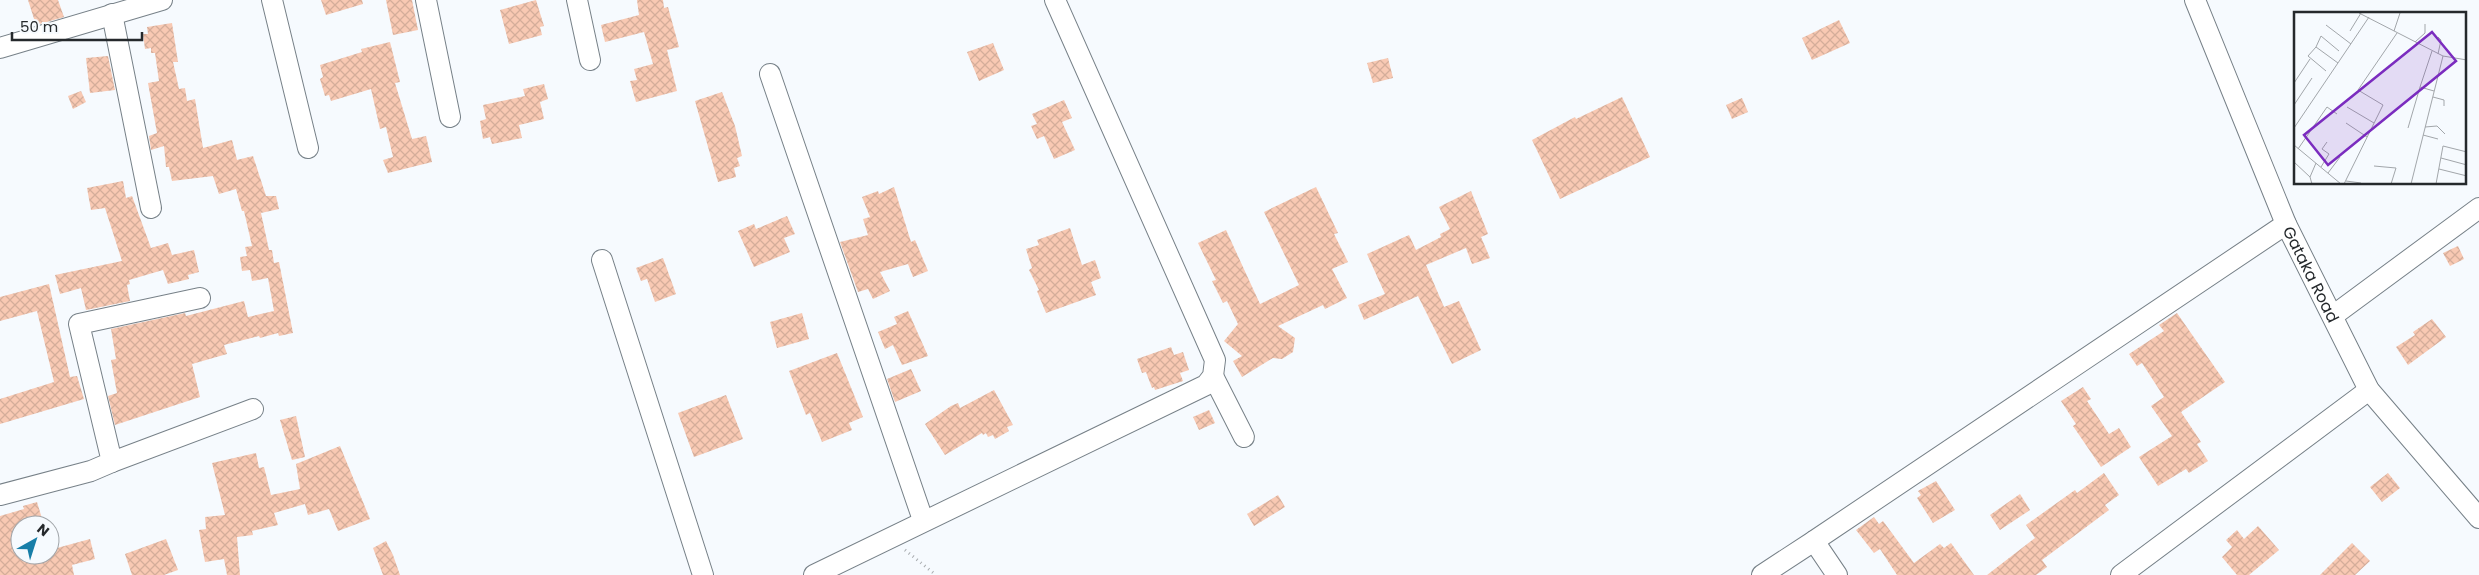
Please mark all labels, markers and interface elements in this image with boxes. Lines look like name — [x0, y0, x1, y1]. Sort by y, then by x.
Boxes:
scale bar — [12, 10, 142, 42]
inset map — [2294, 12, 2466, 185]
text: 50 m — [20, 16, 58, 37]
street label: Gataka Road — [2277, 222, 2344, 327]
north arrow — [10, 515, 60, 565]
text: N — [33, 519, 54, 541]

